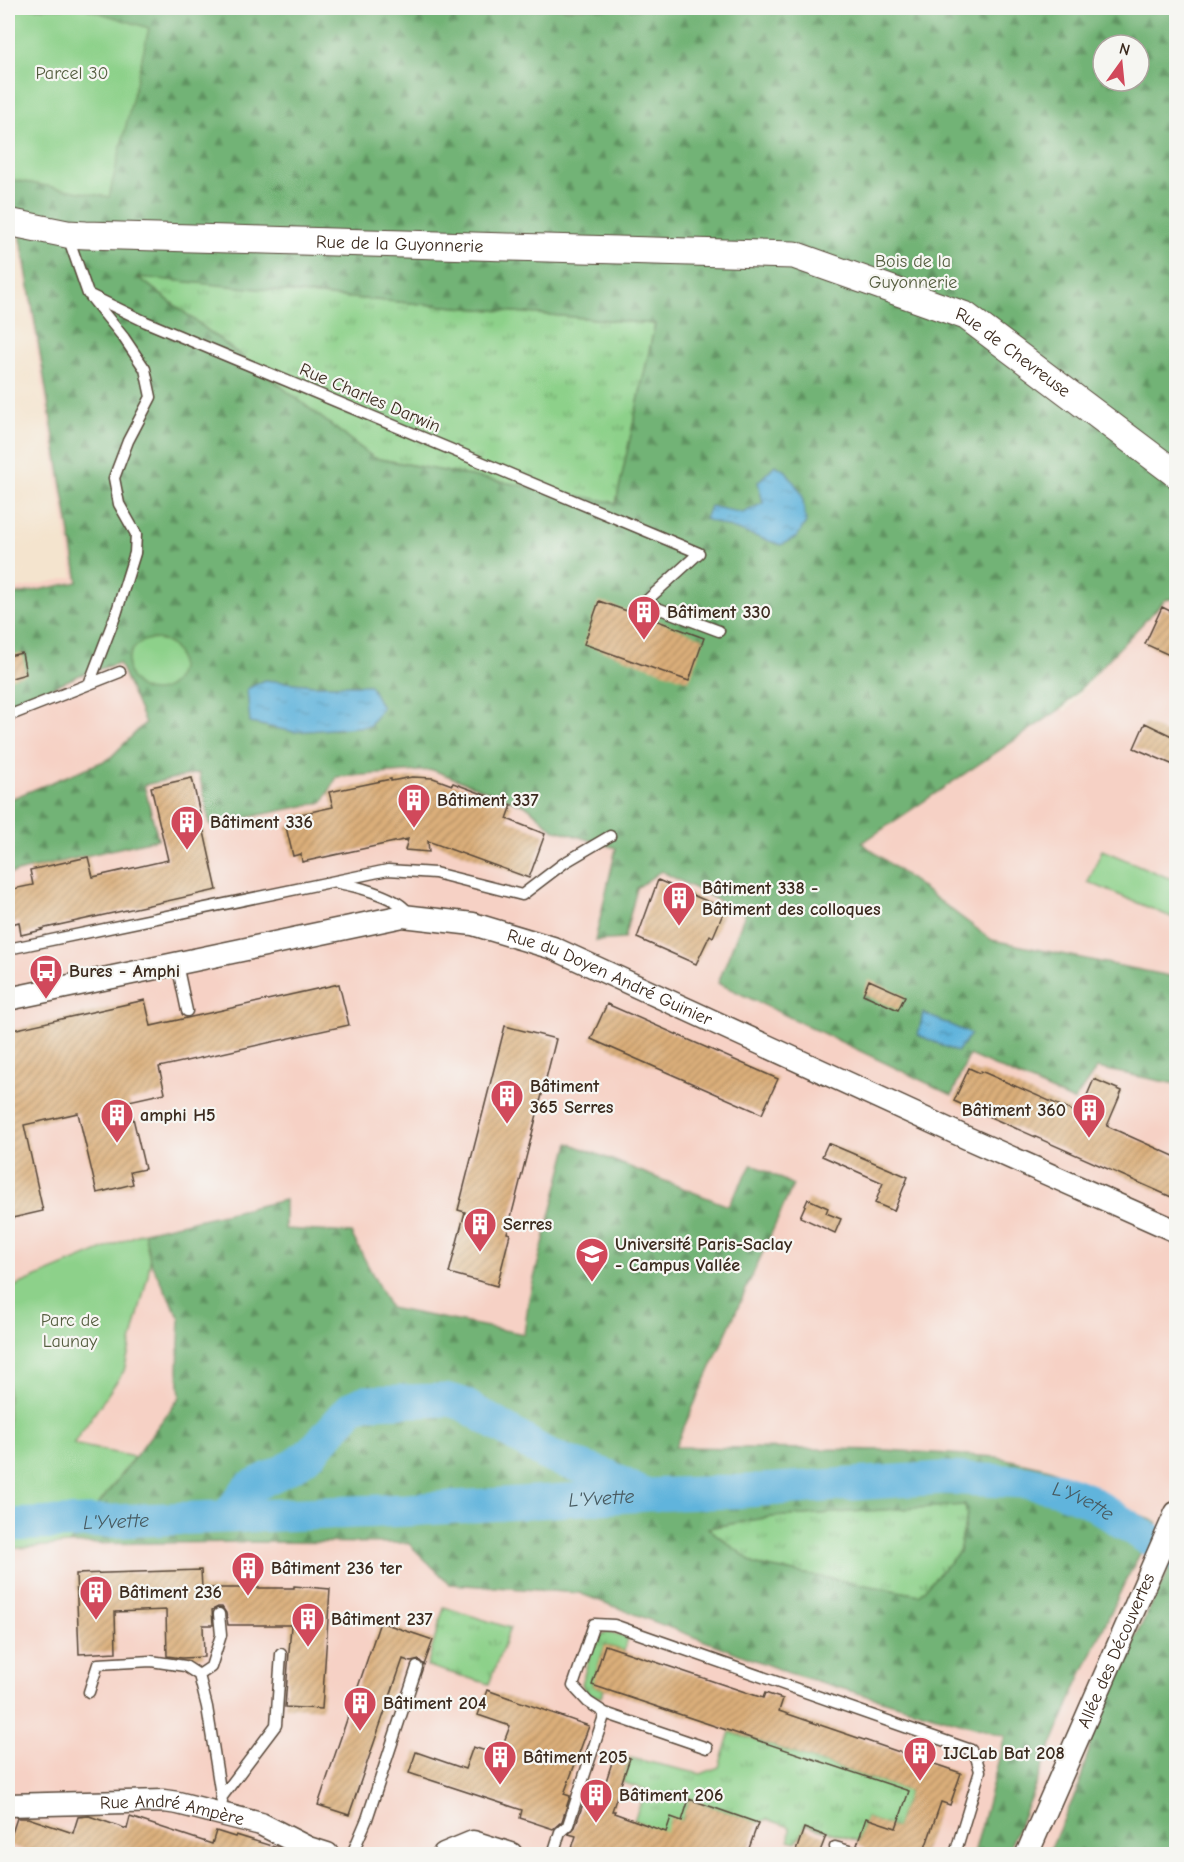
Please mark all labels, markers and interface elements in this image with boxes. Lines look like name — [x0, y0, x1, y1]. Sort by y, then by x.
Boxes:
north arrow — [1091, 33, 1151, 93]
text: N — [1117, 39, 1132, 60]
park label: Parcel 30 — [36, 63, 108, 84]
street label: Rue de la Guyonnerie — [316, 231, 484, 257]
park label: Bois de la Guyonnerie — [869, 251, 957, 293]
street label: Rue de Chevreuse — [953, 303, 1075, 401]
street label: Rue Charles Darwin — [296, 359, 444, 437]
building icon: Bâtiment 330 — [626, 594, 662, 641]
place label: Bâtiment 330 — [667, 602, 771, 623]
building icon: Bâtiment 337 — [396, 782, 432, 829]
place label: Bâtiment 337 — [437, 790, 539, 811]
building icon: Bâtiment 336 — [169, 804, 205, 851]
place label: Bâtiment 336 — [210, 812, 313, 833]
place label: Bâtiment 338 - Bâtiment des colloques — [702, 878, 881, 920]
building icon: Bâtiment 338 - Bâtiment des colloques — [661, 880, 697, 927]
street label: Rue du Doyen André Guinier — [505, 924, 716, 1031]
bus stop icon: Bures - Amphi — [28, 953, 64, 1000]
place label: Bures - Amphi — [69, 961, 180, 982]
place label: Bâtiment 365 Serres — [530, 1076, 614, 1118]
building icon: Bâtiment 365 Serres — [489, 1078, 525, 1125]
building icon: Bâtiment 360 — [1071, 1092, 1107, 1139]
building icon: amphi H5 — [99, 1097, 135, 1144]
place label: Bâtiment 360 — [962, 1100, 1066, 1121]
place label: amphi H5 — [140, 1105, 216, 1126]
building icon: Serres — [462, 1206, 498, 1253]
place label: Serres — [503, 1214, 552, 1235]
place label: Université Paris-Saclay - Campus Vallée — [615, 1234, 793, 1276]
school or university icon: Université Paris-Saclay - Campus Vallée — [574, 1236, 610, 1283]
park label: Parc de Launay — [41, 1310, 99, 1352]
water label: L'Yvette — [1051, 1476, 1119, 1525]
water label: L'Yvette — [568, 1484, 635, 1511]
water label: L'Yvette — [82, 1508, 149, 1534]
building icon: Bâtiment 236 ter — [230, 1550, 266, 1597]
place label: Bâtiment 236 ter — [271, 1558, 403, 1579]
street label: Allée des Découvertes — [1073, 1570, 1159, 1731]
building icon: Bâtiment 236 — [78, 1574, 114, 1621]
place label: Bâtiment 236 — [119, 1582, 222, 1603]
building icon: Bâtiment 237 — [290, 1601, 326, 1648]
place label: Bâtiment 237 — [331, 1609, 433, 1630]
building icon: Bâtiment 204 — [342, 1685, 378, 1732]
place label: Bâtiment 204 — [383, 1693, 486, 1714]
building icon: IJCLab Bat 208 — [902, 1735, 938, 1782]
building icon: Bâtiment 205 — [482, 1739, 518, 1786]
place label: IJCLab Bat 208 — [943, 1743, 1065, 1764]
place label: Bâtiment 205 — [523, 1747, 628, 1768]
building icon: Bâtiment 206 — [578, 1777, 614, 1824]
place label: Bâtiment 206 — [619, 1785, 723, 1806]
street label: Rue André Ampère — [99, 1790, 247, 1830]

